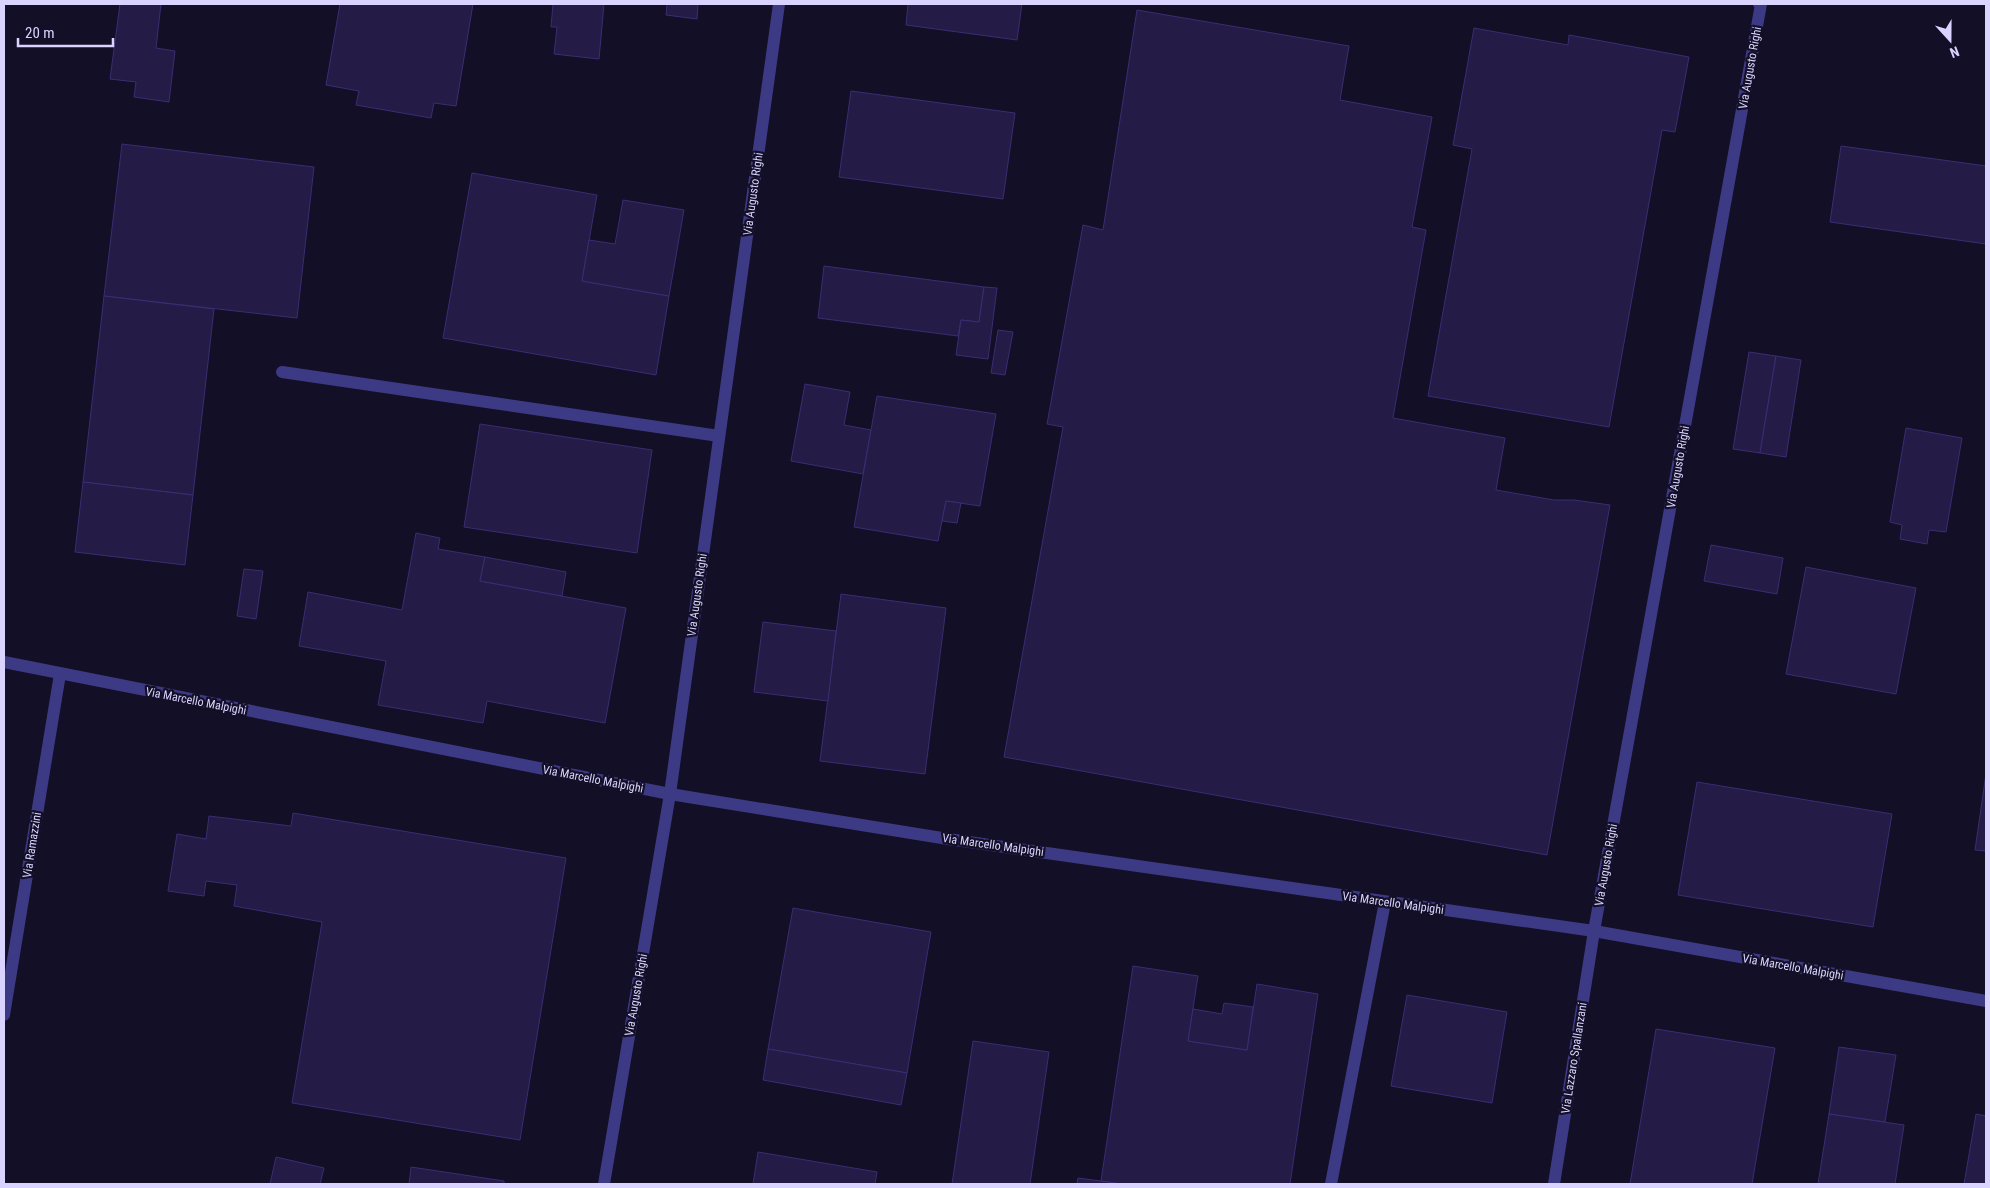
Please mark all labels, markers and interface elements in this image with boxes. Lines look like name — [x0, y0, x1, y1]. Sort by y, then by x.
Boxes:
scale bar — [18, 15, 112, 47]
north arrow — [1925, 15, 1975, 65]
text: 20 m — [25, 24, 55, 42]
street label: Via Augusto Righi — [1736, 26, 1764, 110]
text: N — [1948, 43, 1962, 61]
street label: Via Augusto Righi — [740, 152, 766, 236]
street label: Via Augusto Righi — [1664, 425, 1692, 509]
street label: Via Augusto Righi — [684, 553, 710, 637]
street label: Via Marcello Malpighi — [144, 684, 248, 718]
street label: Via Marcello Malpighi — [541, 762, 645, 796]
street label: Via Ramazzini — [20, 811, 44, 879]
street label: Via Augusto Righi — [1592, 823, 1620, 907]
street label: Via Marcello Malpighi — [941, 831, 1045, 859]
street label: Via Marcello Malpighi — [1341, 889, 1445, 917]
street label: Via Marcello Malpighi — [1741, 951, 1845, 983]
street label: Via Augusto Righi — [622, 953, 650, 1037]
street label: Via Lazzaro Spallanzani — [1558, 1001, 1590, 1115]

